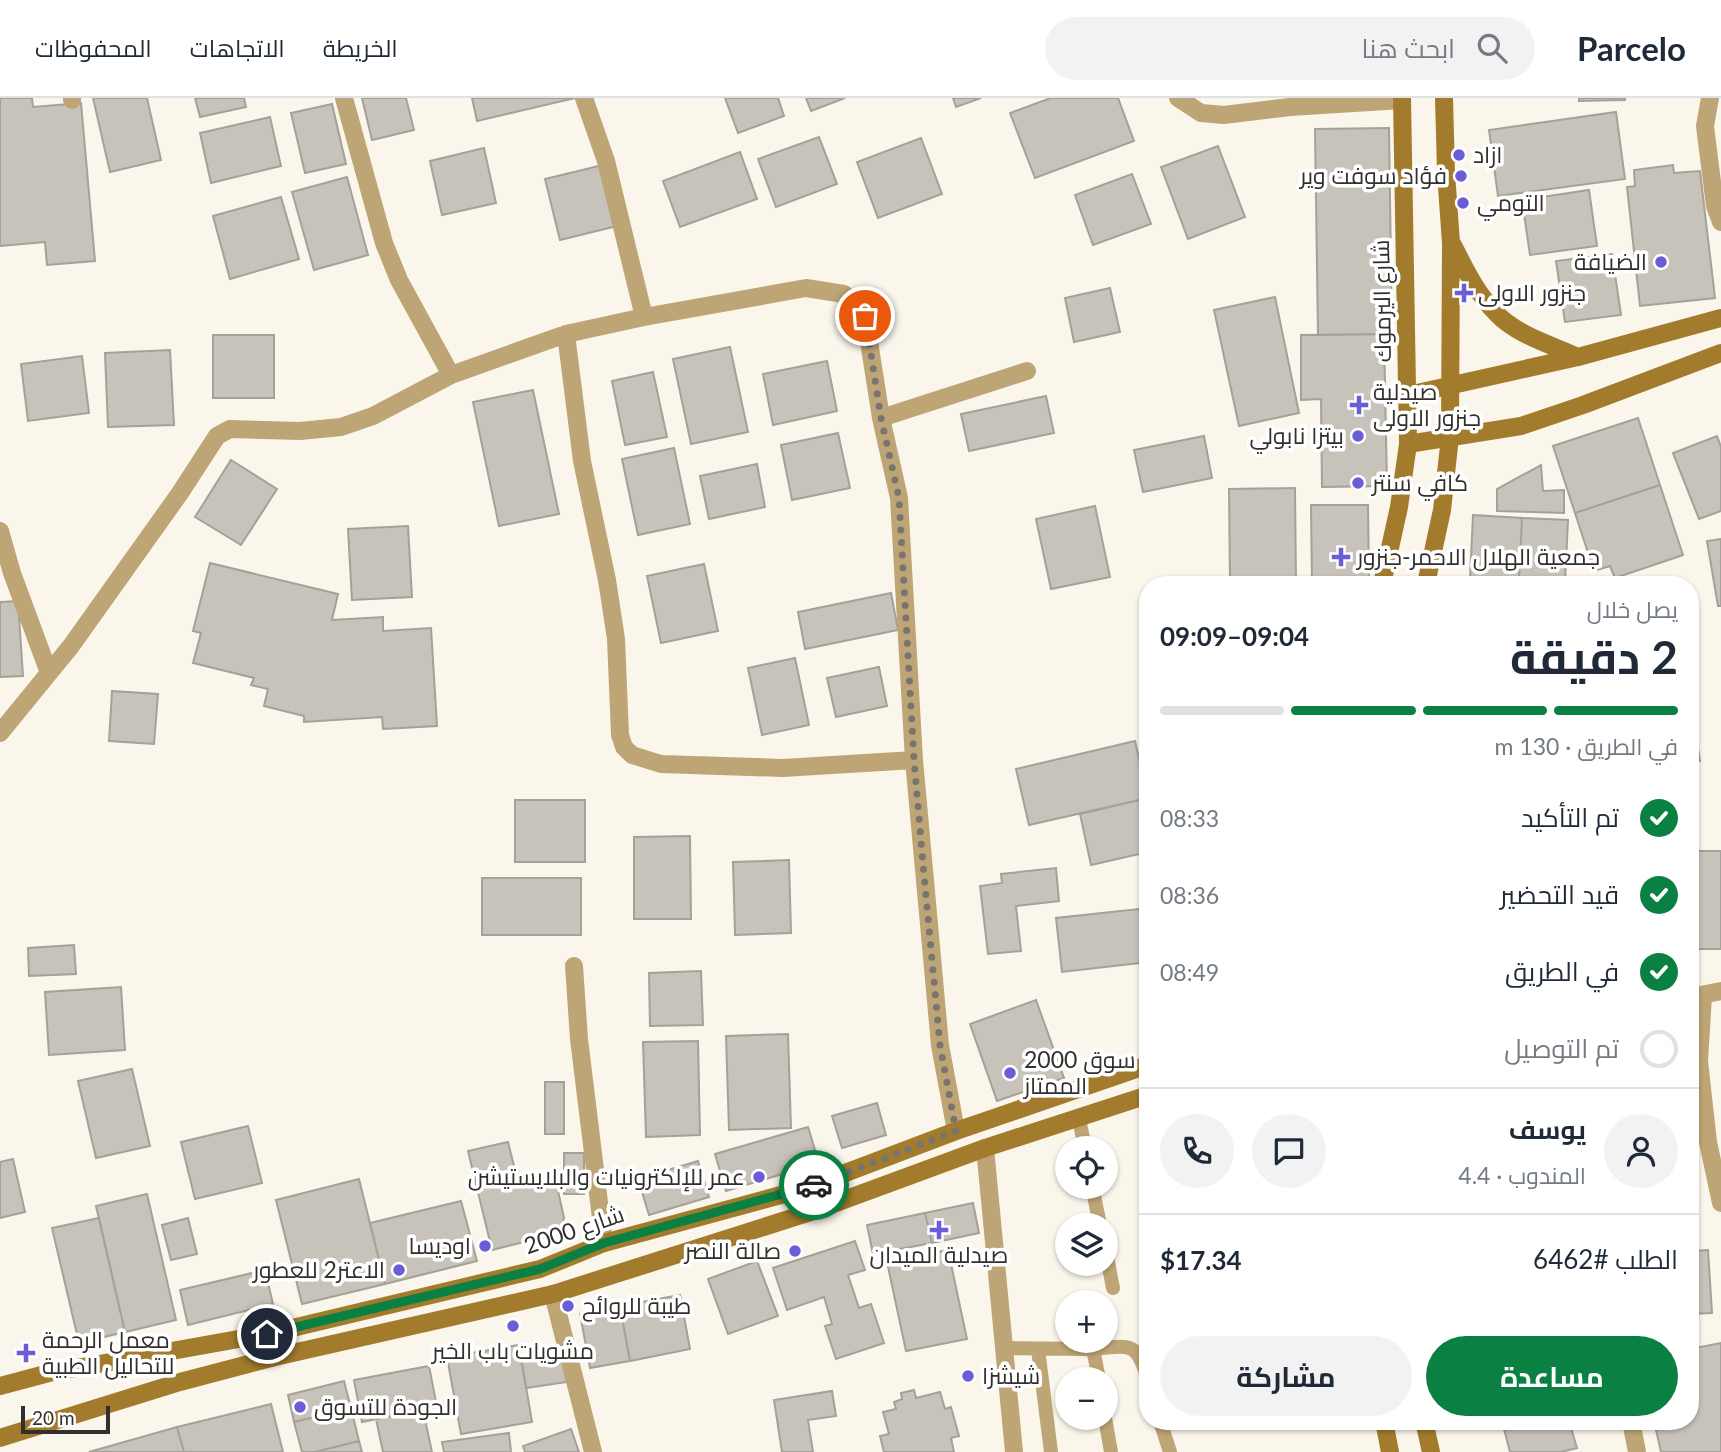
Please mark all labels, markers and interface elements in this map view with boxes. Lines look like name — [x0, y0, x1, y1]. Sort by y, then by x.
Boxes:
search box — [1045, 17, 1535, 80]
text: Parcelo — [1577, 28, 1686, 68]
icon: search — [1473, 29, 1511, 67]
text: ابحث هنا — [1362, 32, 1455, 64]
text: المحفوظات — [35, 33, 152, 62]
text: الاتجاهات — [190, 33, 285, 62]
text: الخريطة — [323, 33, 398, 62]
place label: ازاد — [1473, 140, 1503, 168]
marker: ازاد — [1451, 147, 1467, 163]
place label: فؤاد سوفت وير — [1298, 161, 1447, 189]
marker: فؤاد سوفت وير — [1453, 168, 1469, 184]
place label: التومي — [1477, 188, 1545, 221]
marker: التومي — [1455, 195, 1471, 211]
street label: شارع اليرموك — [1366, 239, 1399, 363]
place label: الضيافة — [1574, 247, 1647, 275]
marker: الضيافة — [1653, 254, 1669, 270]
place label: جنزور الاولى — [1478, 278, 1586, 307]
marker: جنزور الاولى — [1456, 285, 1472, 301]
pin — [835, 286, 895, 346]
icon: bag — [846, 297, 884, 335]
place label: صيدلية جنزور الاولى — [1373, 377, 1481, 432]
marker: صيدلية جنزور الاولى — [1351, 397, 1367, 413]
place label: بيتزا نابولي — [1250, 421, 1344, 454]
marker: بيتزا نابولي — [1350, 428, 1366, 444]
place label: كافي سنتر — [1370, 468, 1468, 501]
marker: كافي سنتر — [1350, 475, 1366, 491]
place label: جمعية الهلال الاحمر-جنزور — [1355, 542, 1600, 571]
marker: جمعية الهلال الاحمر-جنزور — [1331, 547, 1351, 567]
text: يصل خلال — [1587, 595, 1678, 623]
text: 09:04–09:09 — [1160, 620, 1309, 652]
text: 2 دقيقة — [1510, 629, 1678, 684]
text: في الطريق · 130 m — [1495, 732, 1678, 760]
icon: check — [1640, 799, 1678, 837]
text: تم التأكيد — [1521, 801, 1619, 833]
text: 08:33 — [1160, 804, 1219, 832]
icon: check — [1640, 876, 1678, 914]
text: قيد التحضير — [1500, 878, 1619, 910]
text: 08:36 — [1160, 881, 1219, 909]
icon: check — [1640, 953, 1678, 991]
text: في الطريق — [1505, 955, 1619, 987]
text: 08:49 — [1160, 958, 1219, 986]
text: تم التوصيل — [1504, 1032, 1619, 1064]
place label: سوق 2000 الممتاز — [1022, 1045, 1135, 1099]
marker: سوق 2000 الممتاز — [1002, 1065, 1018, 1081]
text: يوسف — [1509, 1113, 1586, 1145]
button: phone — [1160, 1114, 1234, 1188]
button: chat — [1252, 1114, 1326, 1188]
button: person — [1604, 1114, 1678, 1188]
map controls — [1055, 1136, 1118, 1430]
button: locate — [1055, 1136, 1118, 1199]
courier — [779, 1150, 849, 1220]
text: المندوب · 4.4 — [1458, 1161, 1586, 1189]
place label: عمر للإلكترونيات والبلايستيشن — [468, 1162, 745, 1192]
icon: car — [795, 1166, 833, 1204]
marker: عمر للإلكترونيات والبلايستيشن — [751, 1169, 767, 1185]
street label: شارع 2000 — [520, 1199, 628, 1262]
button: layers — [1055, 1213, 1118, 1276]
marker: صيدلية الميدان — [931, 1222, 947, 1238]
place label: اوديسا — [408, 1231, 471, 1259]
place label: صالة النصر — [683, 1236, 781, 1264]
marker: اوديسا — [477, 1238, 493, 1254]
place label: صيدلية الميدان — [870, 1240, 1008, 1269]
marker: صالة النصر — [787, 1243, 803, 1259]
text: الطلب #6462 — [1533, 1243, 1678, 1275]
text: $17.34 — [1160, 1244, 1242, 1276]
place label: الاعتر2 للعطور — [251, 1255, 385, 1283]
marker: الاعتر2 للعطور — [391, 1262, 407, 1278]
button: + — [1055, 1290, 1118, 1353]
place label: طيبة للروائح — [582, 1291, 691, 1322]
marker: طيبة للروائح — [560, 1298, 576, 1314]
pin — [237, 1304, 297, 1364]
icon: home — [248, 1315, 286, 1353]
marker: مشويات باب الخير — [505, 1318, 521, 1334]
place label: معمل الرحمة للتحاليل الطبية — [42, 1325, 174, 1380]
place label: مشويات باب الخير — [430, 1336, 594, 1364]
button: مشاركة — [1160, 1336, 1412, 1416]
button: مساعدة — [1426, 1336, 1678, 1416]
marker: معمل الرحمة للتحاليل الطبية — [16, 1343, 36, 1363]
place label: شيشزا — [982, 1361, 1040, 1389]
button: − — [1055, 1367, 1118, 1430]
marker: شيشزا — [960, 1368, 976, 1384]
place label: الجودة للتسوق — [314, 1392, 457, 1421]
marker: الجودة للتسوق — [292, 1399, 308, 1415]
scale bar — [21, 1403, 110, 1435]
text: 20 m — [32, 1406, 75, 1429]

